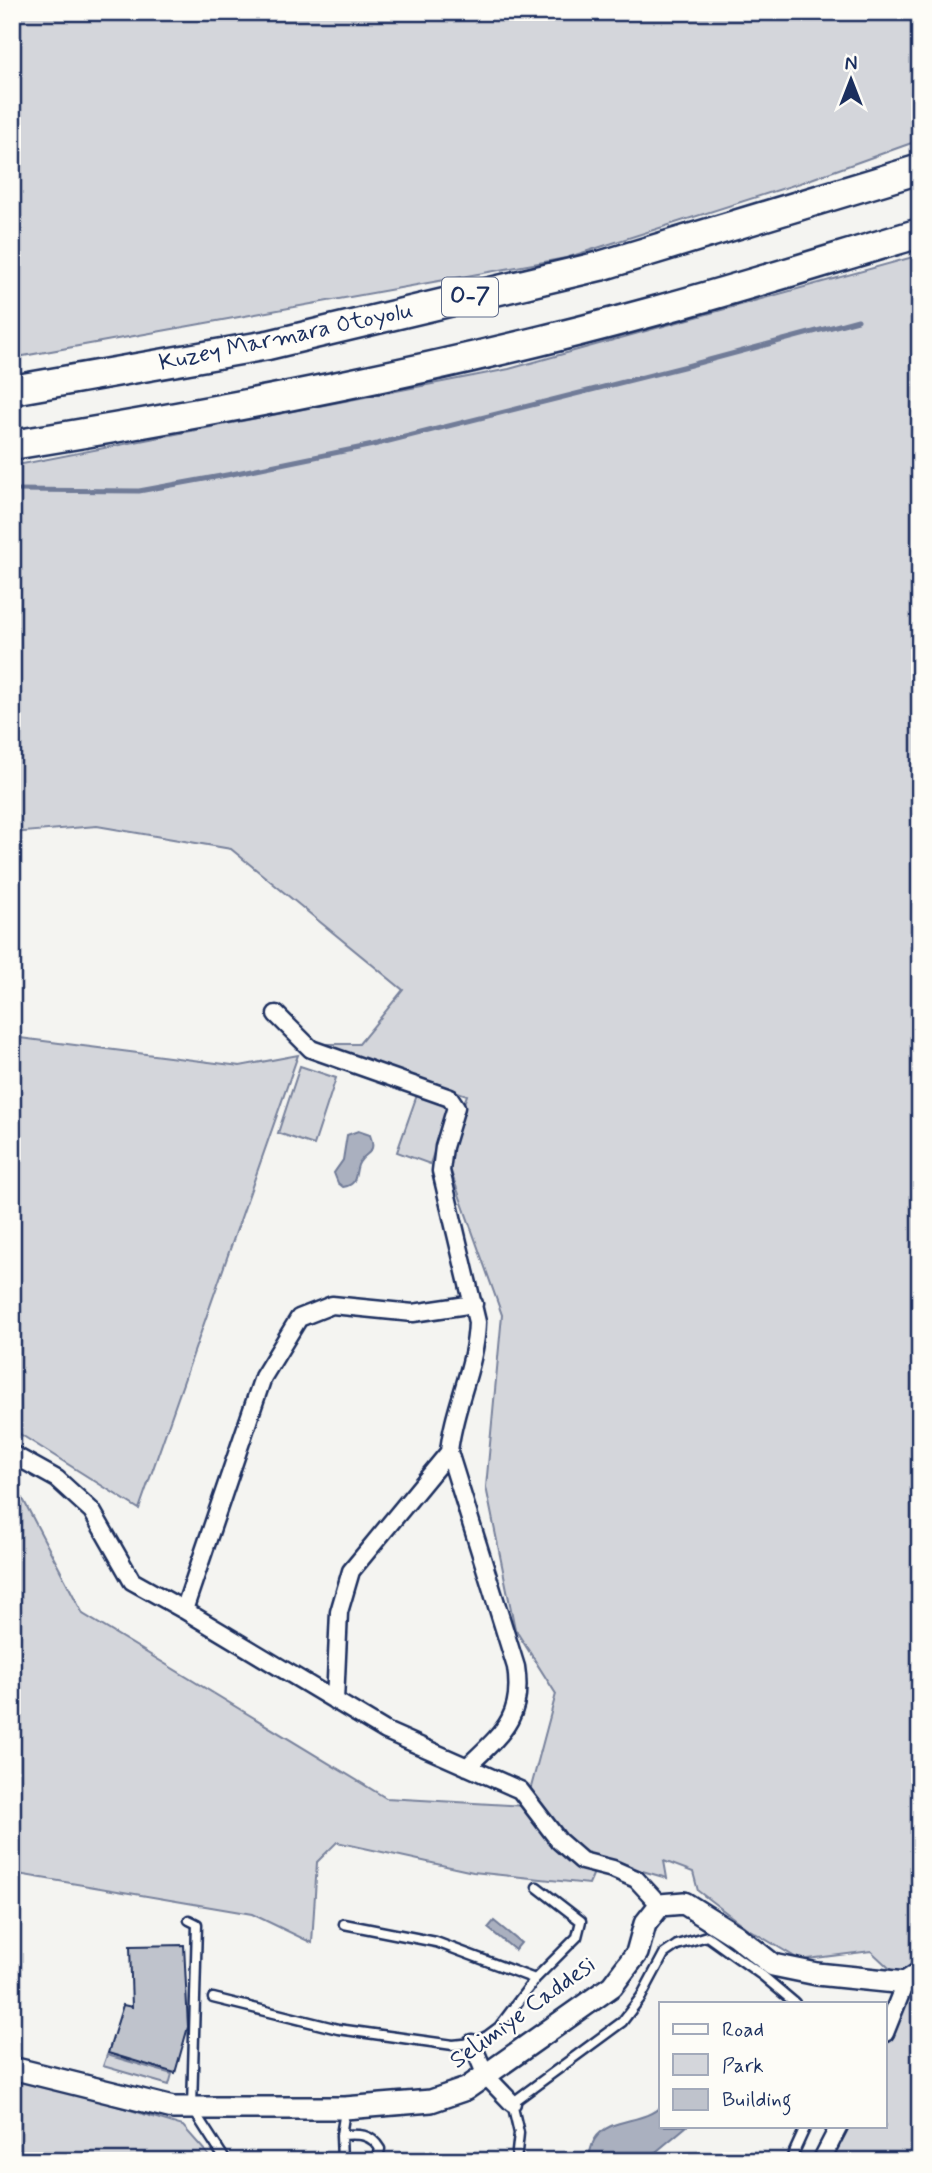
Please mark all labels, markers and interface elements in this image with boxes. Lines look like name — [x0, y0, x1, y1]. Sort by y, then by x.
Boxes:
north arrow — [816, 46, 886, 116]
text: N — [845, 52, 857, 77]
road number: O-7 — [442, 278, 498, 316]
street label: Kuzey Marmara Otoyolu — [156, 295, 416, 379]
street label: Selimiye Caddesi — [444, 1950, 602, 2076]
legend — [659, 2002, 886, 2128]
text: Road — [722, 2016, 764, 2044]
text: Park — [722, 2052, 764, 2080]
text: Building — [722, 2086, 792, 2116]

